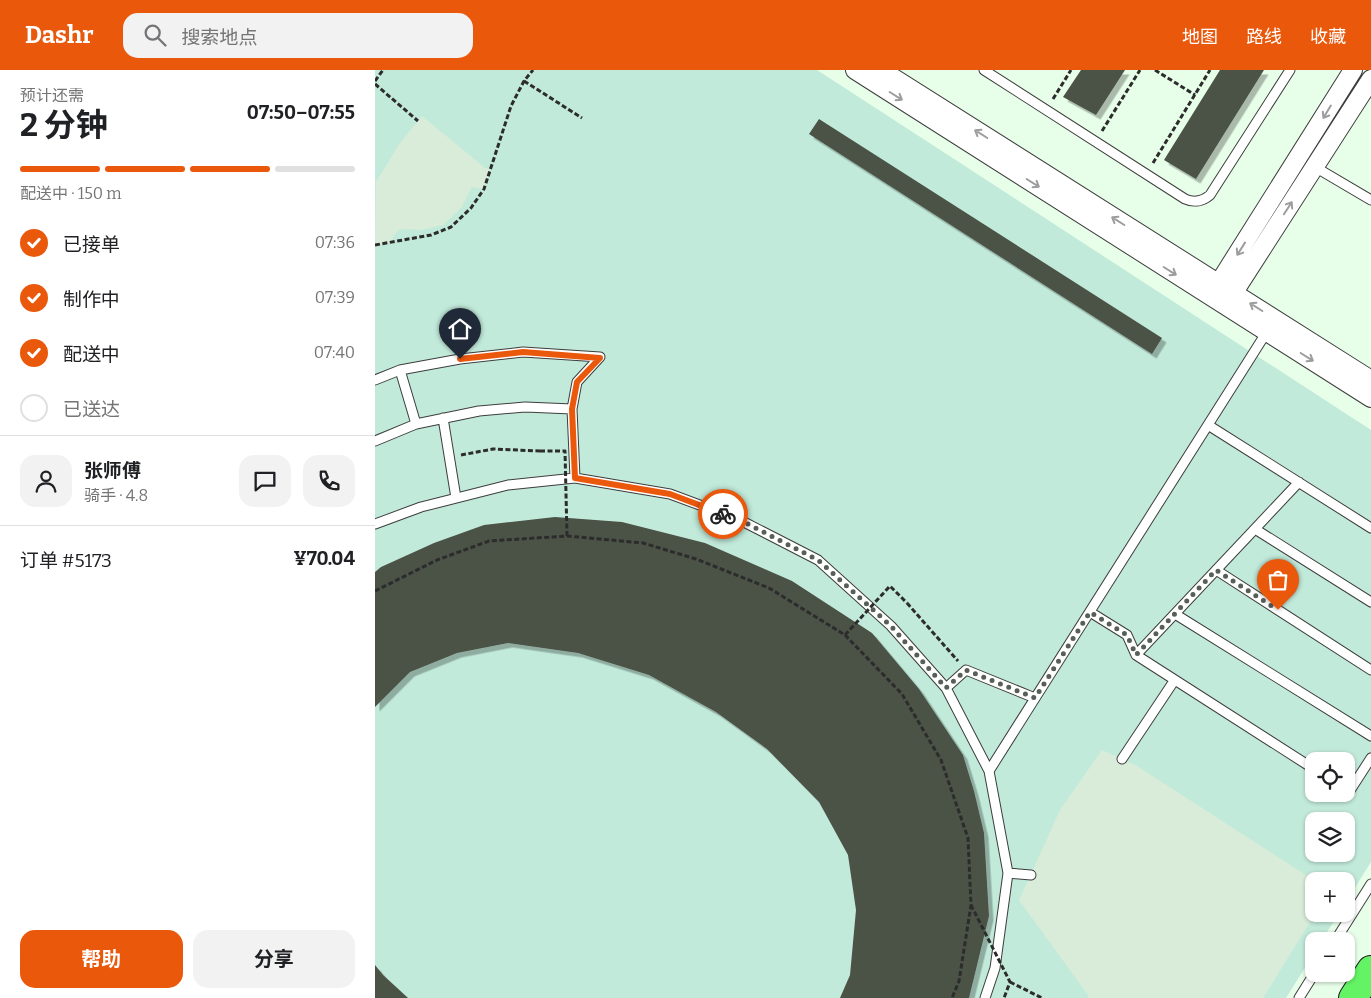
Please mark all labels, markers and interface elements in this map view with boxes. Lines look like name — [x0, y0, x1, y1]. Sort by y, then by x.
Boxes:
search box — [123, 13, 473, 58]
text: Dashr — [25, 21, 93, 49]
icon: search — [141, 21, 169, 49]
text: 搜索地点 — [181, 26, 257, 49]
text: 地图 — [1182, 26, 1218, 48]
text: 路线 — [1246, 26, 1282, 48]
text: 收藏 — [1310, 26, 1346, 48]
text: 预计还需 — [20, 86, 84, 105]
one-way arrow — [888, 91, 902, 101]
text: 07:50–07:55 — [247, 101, 355, 124]
one-way arrow — [1322, 104, 1332, 118]
text: 2 分钟 — [20, 106, 108, 144]
one-way arrow — [974, 128, 988, 139]
one-way arrow — [1025, 179, 1039, 189]
text: 配送中 · 150 m — [20, 184, 122, 203]
one-way arrow — [1283, 202, 1293, 216]
one-way arrow — [1112, 215, 1126, 225]
icon: check — [20, 229, 48, 257]
text: 已接单 — [63, 233, 120, 256]
text: 07:36 — [315, 233, 355, 252]
one-way arrow — [1235, 242, 1245, 256]
one-way arrow — [1163, 265, 1177, 276]
icon: check — [20, 284, 48, 312]
text: 制作中 — [63, 288, 120, 311]
text: 07:39 — [315, 288, 355, 307]
one-way arrow — [1249, 302, 1263, 312]
pin — [439, 308, 481, 359]
icon: home — [446, 315, 474, 343]
icon: check — [20, 339, 48, 367]
text: 配送中 — [63, 343, 120, 366]
text: 07:40 — [314, 343, 355, 362]
one-way arrow — [1300, 353, 1314, 363]
text: 已送达 — [63, 398, 120, 421]
button: person — [20, 455, 72, 507]
button: chat — [239, 455, 291, 507]
button: phone — [303, 455, 355, 507]
text: 张师傅 — [84, 459, 141, 482]
text: 骑手 · 4.8 — [84, 486, 148, 505]
courier — [698, 489, 748, 539]
icon: bike — [709, 500, 737, 528]
text: ¥70.04 — [294, 547, 355, 570]
text: 订单 #5173 — [20, 549, 112, 572]
pin — [1257, 559, 1299, 610]
icon: bag — [1264, 566, 1292, 594]
map controls — [1305, 752, 1355, 982]
button: locate — [1305, 752, 1355, 802]
button: layers — [1305, 812, 1355, 862]
button: + — [1305, 872, 1355, 922]
button: 帮助 — [20, 930, 183, 988]
button: 分享 — [193, 930, 355, 988]
button: − — [1305, 932, 1355, 982]

